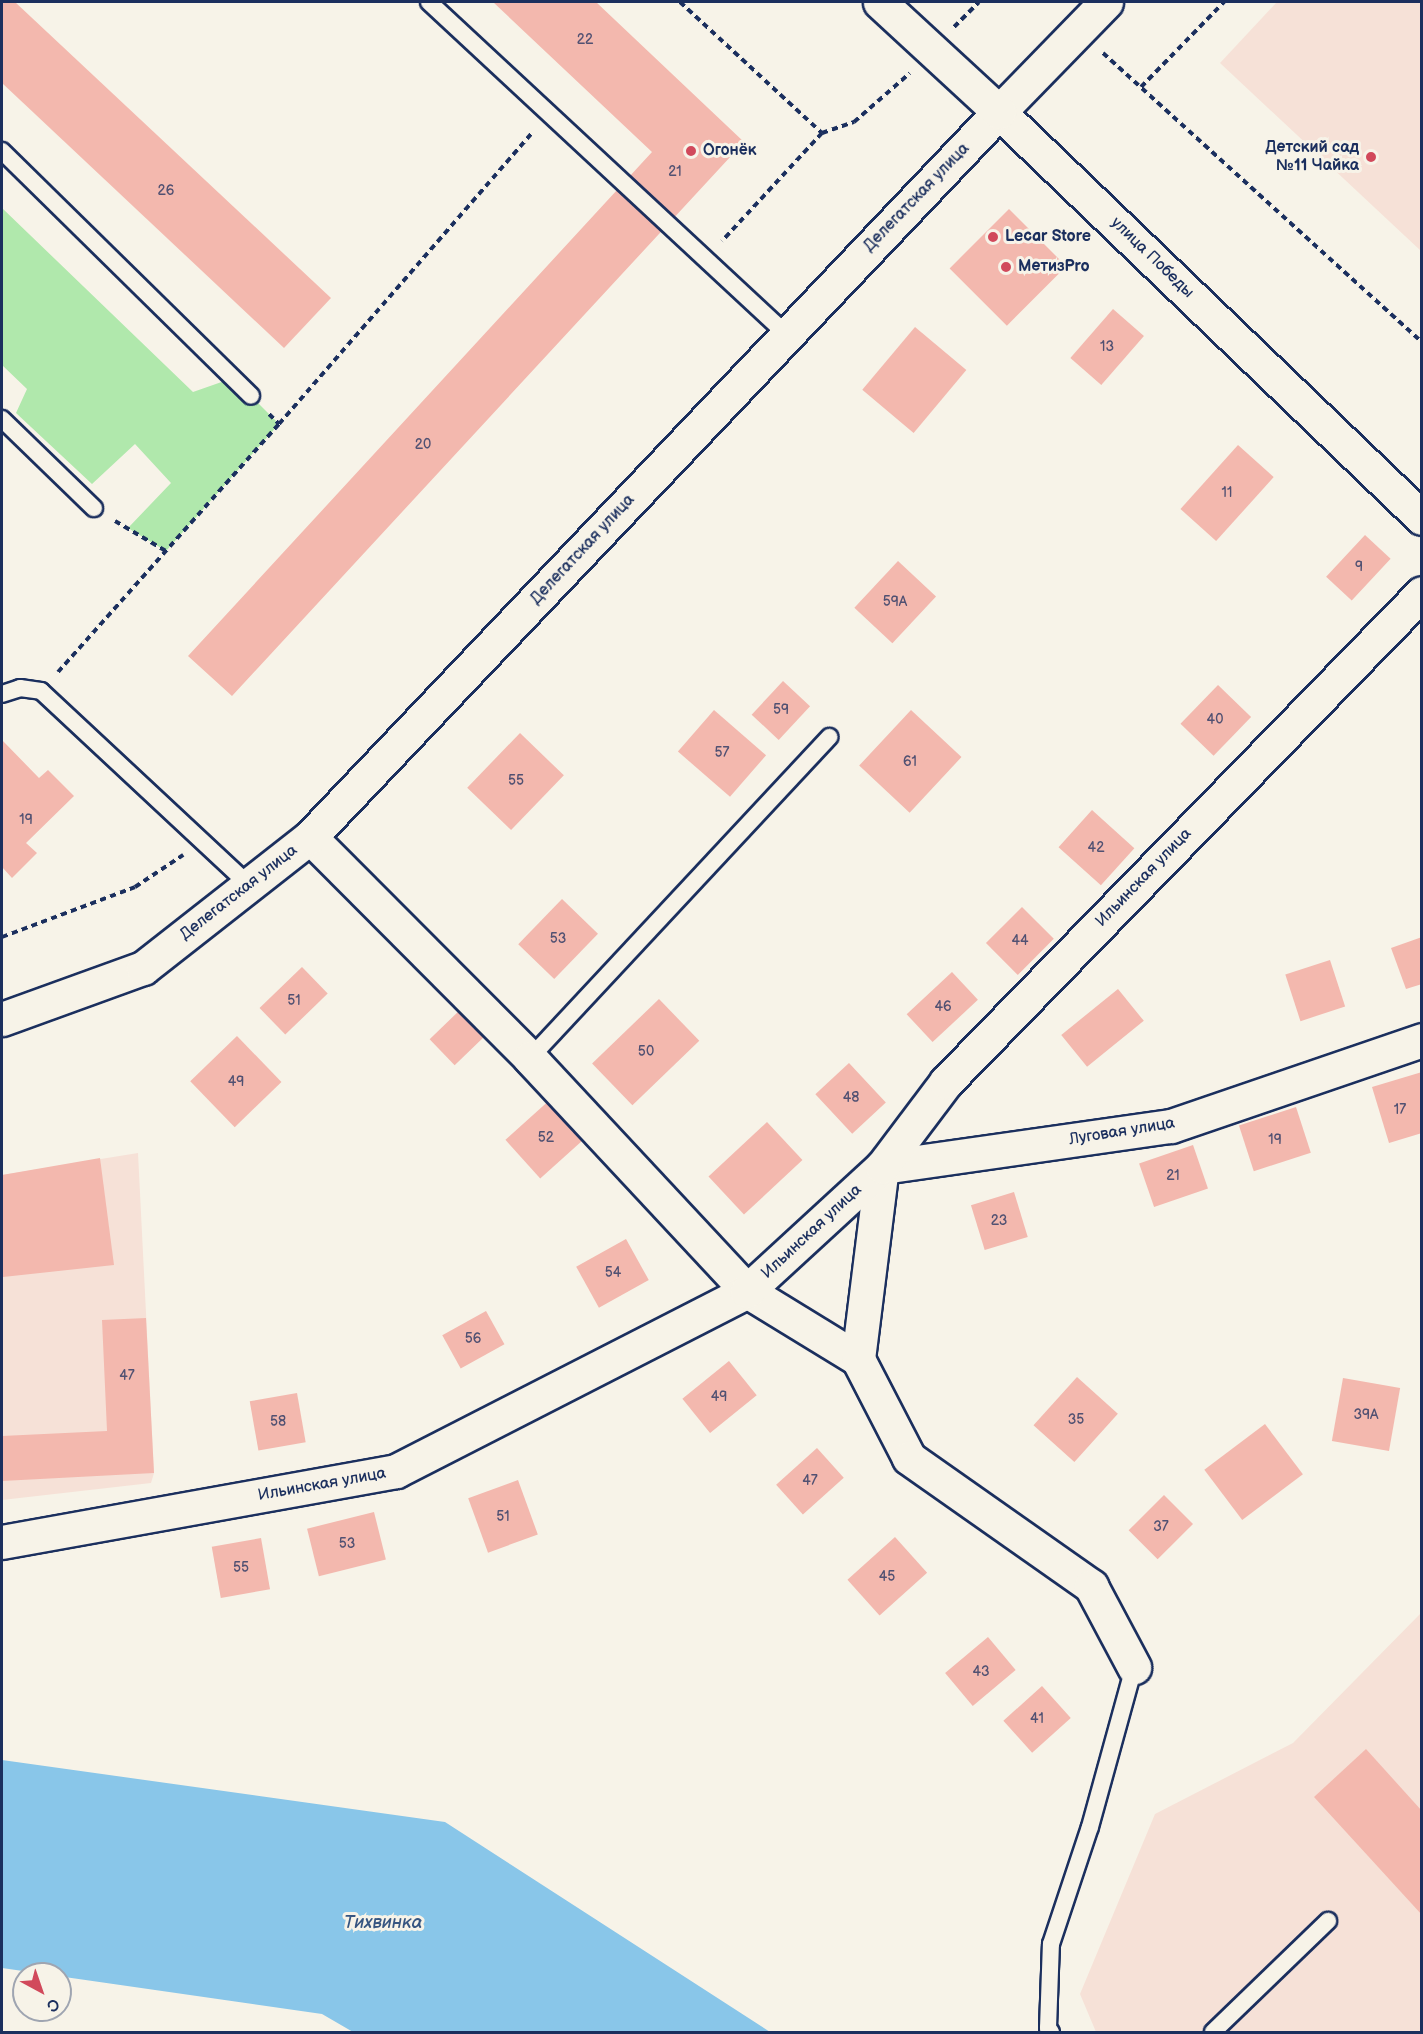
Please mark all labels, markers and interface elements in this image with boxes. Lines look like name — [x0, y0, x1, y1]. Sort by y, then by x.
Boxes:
house number: 22 — [577, 32, 593, 48]
place label: Детский сад №11 Чайка — [1265, 138, 1359, 176]
street label: Делегатская улица — [860, 140, 974, 256]
place label: Огонёк — [703, 141, 756, 161]
marker: Огонёк — [684, 144, 698, 158]
marker: Детский сад №11 Чайка — [1364, 150, 1378, 164]
house number: 21 — [668, 164, 682, 180]
house number: 26 — [158, 183, 174, 199]
street label: улица Победы — [1107, 214, 1197, 302]
place label: Lecar Store — [1005, 227, 1091, 247]
marker: Lecar Store — [986, 230, 1000, 244]
place label: МетизPro — [1018, 257, 1090, 277]
marker: МетизPro — [999, 260, 1013, 274]
house number: 13 — [1100, 339, 1114, 355]
house number: 20 — [415, 437, 431, 453]
house number: 11 — [1222, 485, 1232, 501]
street label: Делегатская улица — [527, 491, 639, 609]
house number: 9 — [1355, 559, 1363, 575]
house number: 59А — [883, 594, 907, 610]
house number: 59 — [773, 702, 789, 718]
house number: 40 — [1207, 712, 1223, 728]
house number: 57 — [715, 745, 729, 761]
house number: 61 — [903, 754, 917, 770]
house number: 55 — [508, 773, 524, 789]
house number: 19 — [19, 812, 33, 828]
street label: Ильинская улица — [1092, 825, 1196, 931]
house number: 42 — [1088, 840, 1104, 856]
street label: Делегатская улица — [176, 841, 302, 945]
house number: 53 — [550, 931, 566, 947]
house number: 44 — [1011, 933, 1029, 949]
house number: 51 — [287, 993, 301, 1009]
house number: 46 — [934, 999, 952, 1015]
house number: 50 — [638, 1044, 654, 1060]
house number: 49 — [228, 1074, 244, 1090]
house number: 48 — [843, 1090, 859, 1106]
house number: 17 — [1394, 1102, 1406, 1118]
street label: Луговая улица — [1068, 1114, 1176, 1150]
house number: 52 — [538, 1130, 554, 1146]
house number: 19 — [1268, 1132, 1282, 1148]
house number: 21 — [1166, 1168, 1180, 1184]
street label: Ильинская улица — [758, 1181, 866, 1283]
house number: 23 — [991, 1213, 1007, 1229]
house number: 54 — [605, 1265, 621, 1281]
house number: 56 — [465, 1331, 481, 1347]
house number: 47 — [119, 1368, 135, 1384]
house number: 49 — [711, 1389, 727, 1405]
house number: 39А — [1353, 1407, 1379, 1423]
house number: 35 — [1068, 1412, 1084, 1428]
house number: 58 — [270, 1414, 286, 1430]
street label: Ильинская улица — [256, 1464, 388, 1506]
house number: 47 — [802, 1473, 818, 1489]
house number: 51 — [496, 1509, 510, 1525]
house number: 37 — [1153, 1519, 1169, 1535]
house number: 53 — [339, 1536, 355, 1552]
house number: 55 — [233, 1560, 249, 1576]
house number: 45 — [879, 1569, 895, 1585]
house number: 43 — [972, 1664, 990, 1680]
house number: 41 — [1030, 1711, 1044, 1727]
water label: Тихвинка — [344, 1912, 422, 1934]
north arrow — [12, 1962, 72, 2022]
text: С — [42, 1994, 63, 2015]

